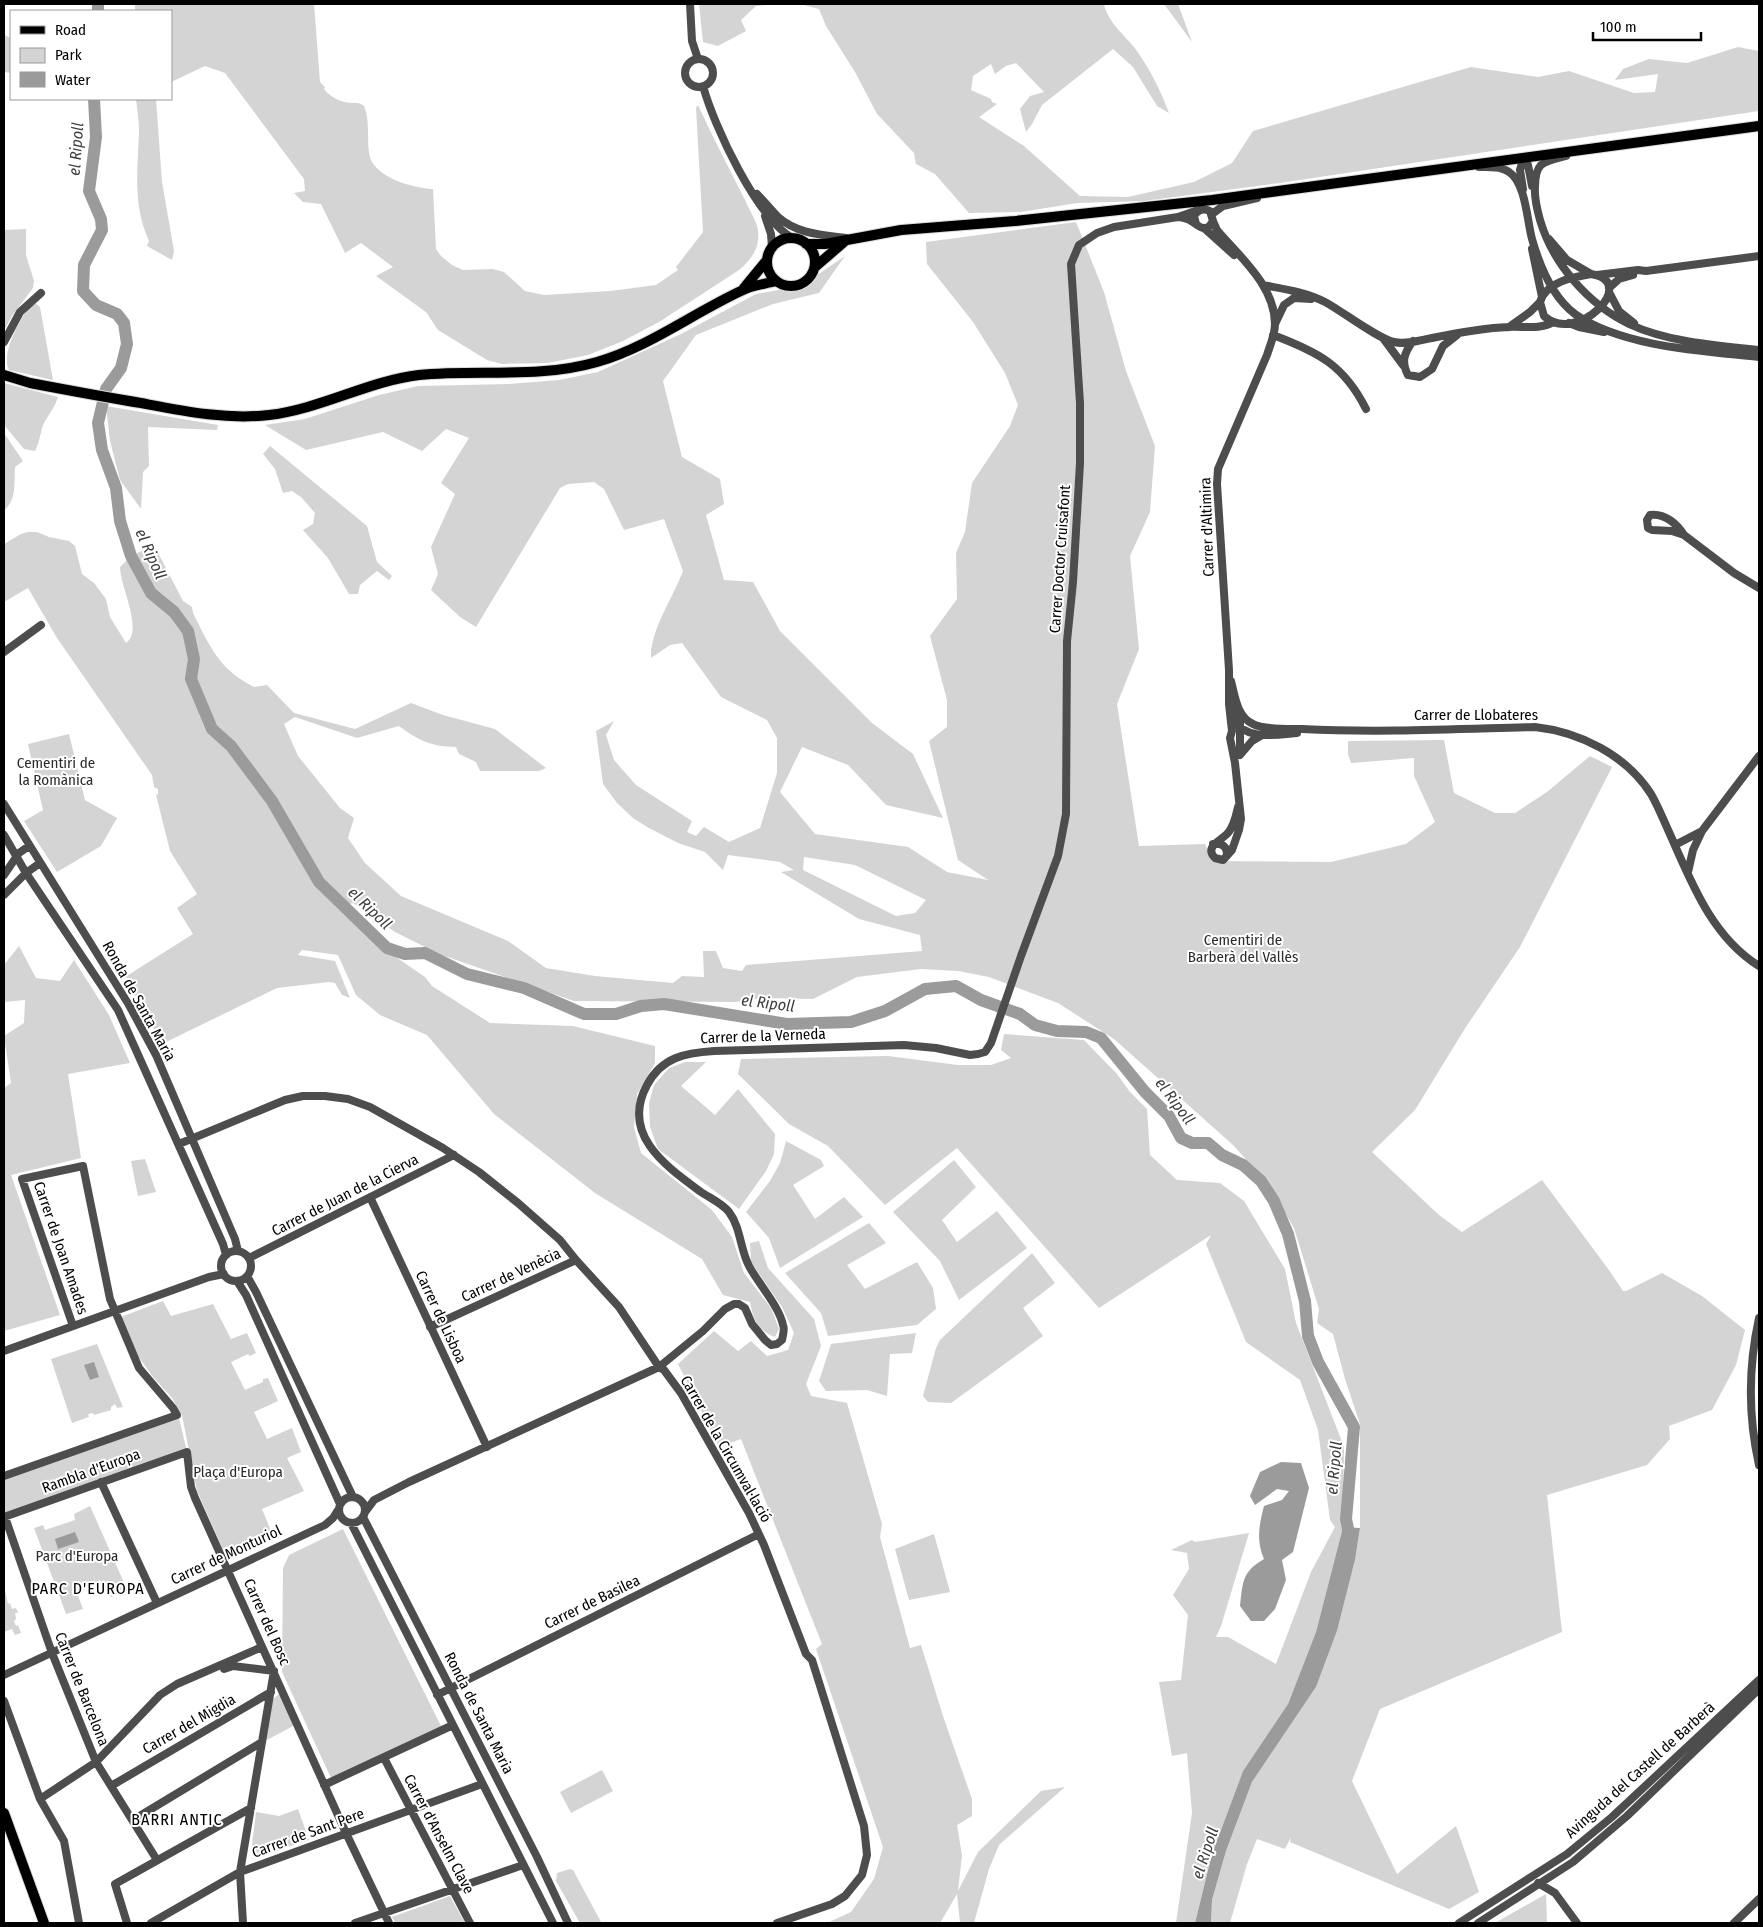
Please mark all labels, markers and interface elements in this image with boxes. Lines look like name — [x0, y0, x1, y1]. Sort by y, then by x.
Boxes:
legend — [10, 10, 172, 100]
scale bar — [1593, 10, 1700, 42]
text: 100 m — [1600, 18, 1637, 36]
text: Road — [55, 21, 86, 39]
text: Park — [55, 46, 82, 64]
text: Water — [55, 71, 91, 89]
water label: el Ripoll — [65, 122, 87, 176]
street label: Carrer d'Altimira — [1196, 477, 1218, 577]
street label: Carrer Doctor Cruisafont — [1046, 484, 1074, 634]
water label: el Ripoll — [131, 526, 171, 582]
street label: Carrer de Llobateres — [1414, 706, 1538, 724]
park label: Cementiri de la Romànica — [17, 754, 95, 789]
water label: el Ripoll — [344, 883, 396, 933]
park label: Cementiri de Barberà del Vallès — [1188, 931, 1298, 966]
street label: Ronda de Santa Maria — [99, 938, 179, 1064]
water label: el Ripoll — [740, 990, 796, 1016]
street label: Carrer de la Verneda — [700, 1025, 826, 1047]
water label: el Ripoll — [1151, 1074, 1199, 1128]
street label: Carrer de Juan de la Cierva — [269, 1150, 421, 1240]
street label: Carrer de Joan Amades — [30, 1179, 92, 1317]
street label: Carrer de Venècia — [458, 1244, 564, 1306]
street label: Carrer de Lisboa — [412, 1268, 470, 1366]
street label: Carrer de la Circumval·lació — [677, 1372, 775, 1526]
water label: el Ripoll — [1322, 1441, 1346, 1495]
street label: Rambla d'Europa — [39, 1445, 143, 1497]
park label: Plaça d'Europa — [193, 1463, 283, 1481]
street label: Carrer de Monturiol — [168, 1521, 284, 1589]
park label: Parc d'Europa — [36, 1547, 118, 1565]
street label: Carrer de Basilea — [541, 1571, 643, 1633]
street label: Carrer del Bosc — [240, 1576, 294, 1669]
district label: PARC D'EUROPA — [31, 1579, 145, 1598]
street label: Carrer de Barcelona — [51, 1630, 113, 1748]
street label: Ronda de Santa Maria — [440, 1649, 518, 1777]
street label: Carrer del Migdia — [139, 1690, 239, 1758]
street label: Avinguda del Castell de Barberà — [1562, 1698, 1718, 1842]
street label: Carrer d'Anselm Clave — [400, 1771, 478, 1897]
street label: Carrer de Sant Pere — [249, 1804, 367, 1862]
district label: BARRI ANTIC — [131, 1810, 223, 1829]
water label: el Ripoll — [1188, 1825, 1222, 1881]

